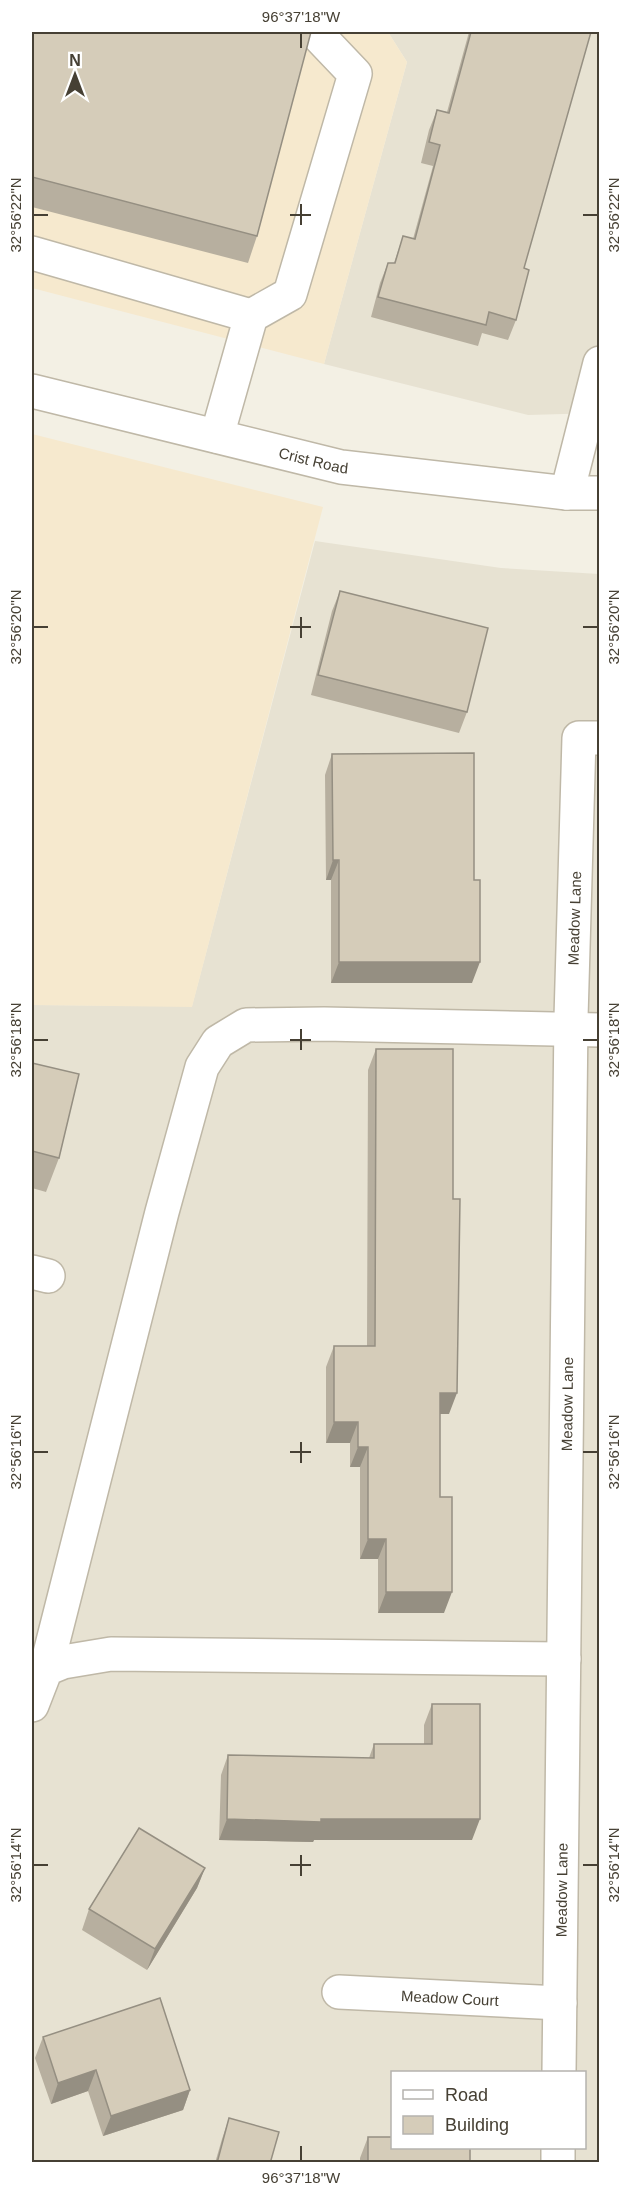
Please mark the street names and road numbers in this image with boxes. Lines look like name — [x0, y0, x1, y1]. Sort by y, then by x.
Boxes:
street label: Crist Road — [277, 444, 349, 476]
street label: Meadow Lane — [564, 871, 584, 965]
street label: Meadow Lane — [558, 1357, 576, 1451]
street label: Meadow Lane — [552, 1843, 570, 1937]
street label: Meadow Court — [401, 1987, 500, 2008]

